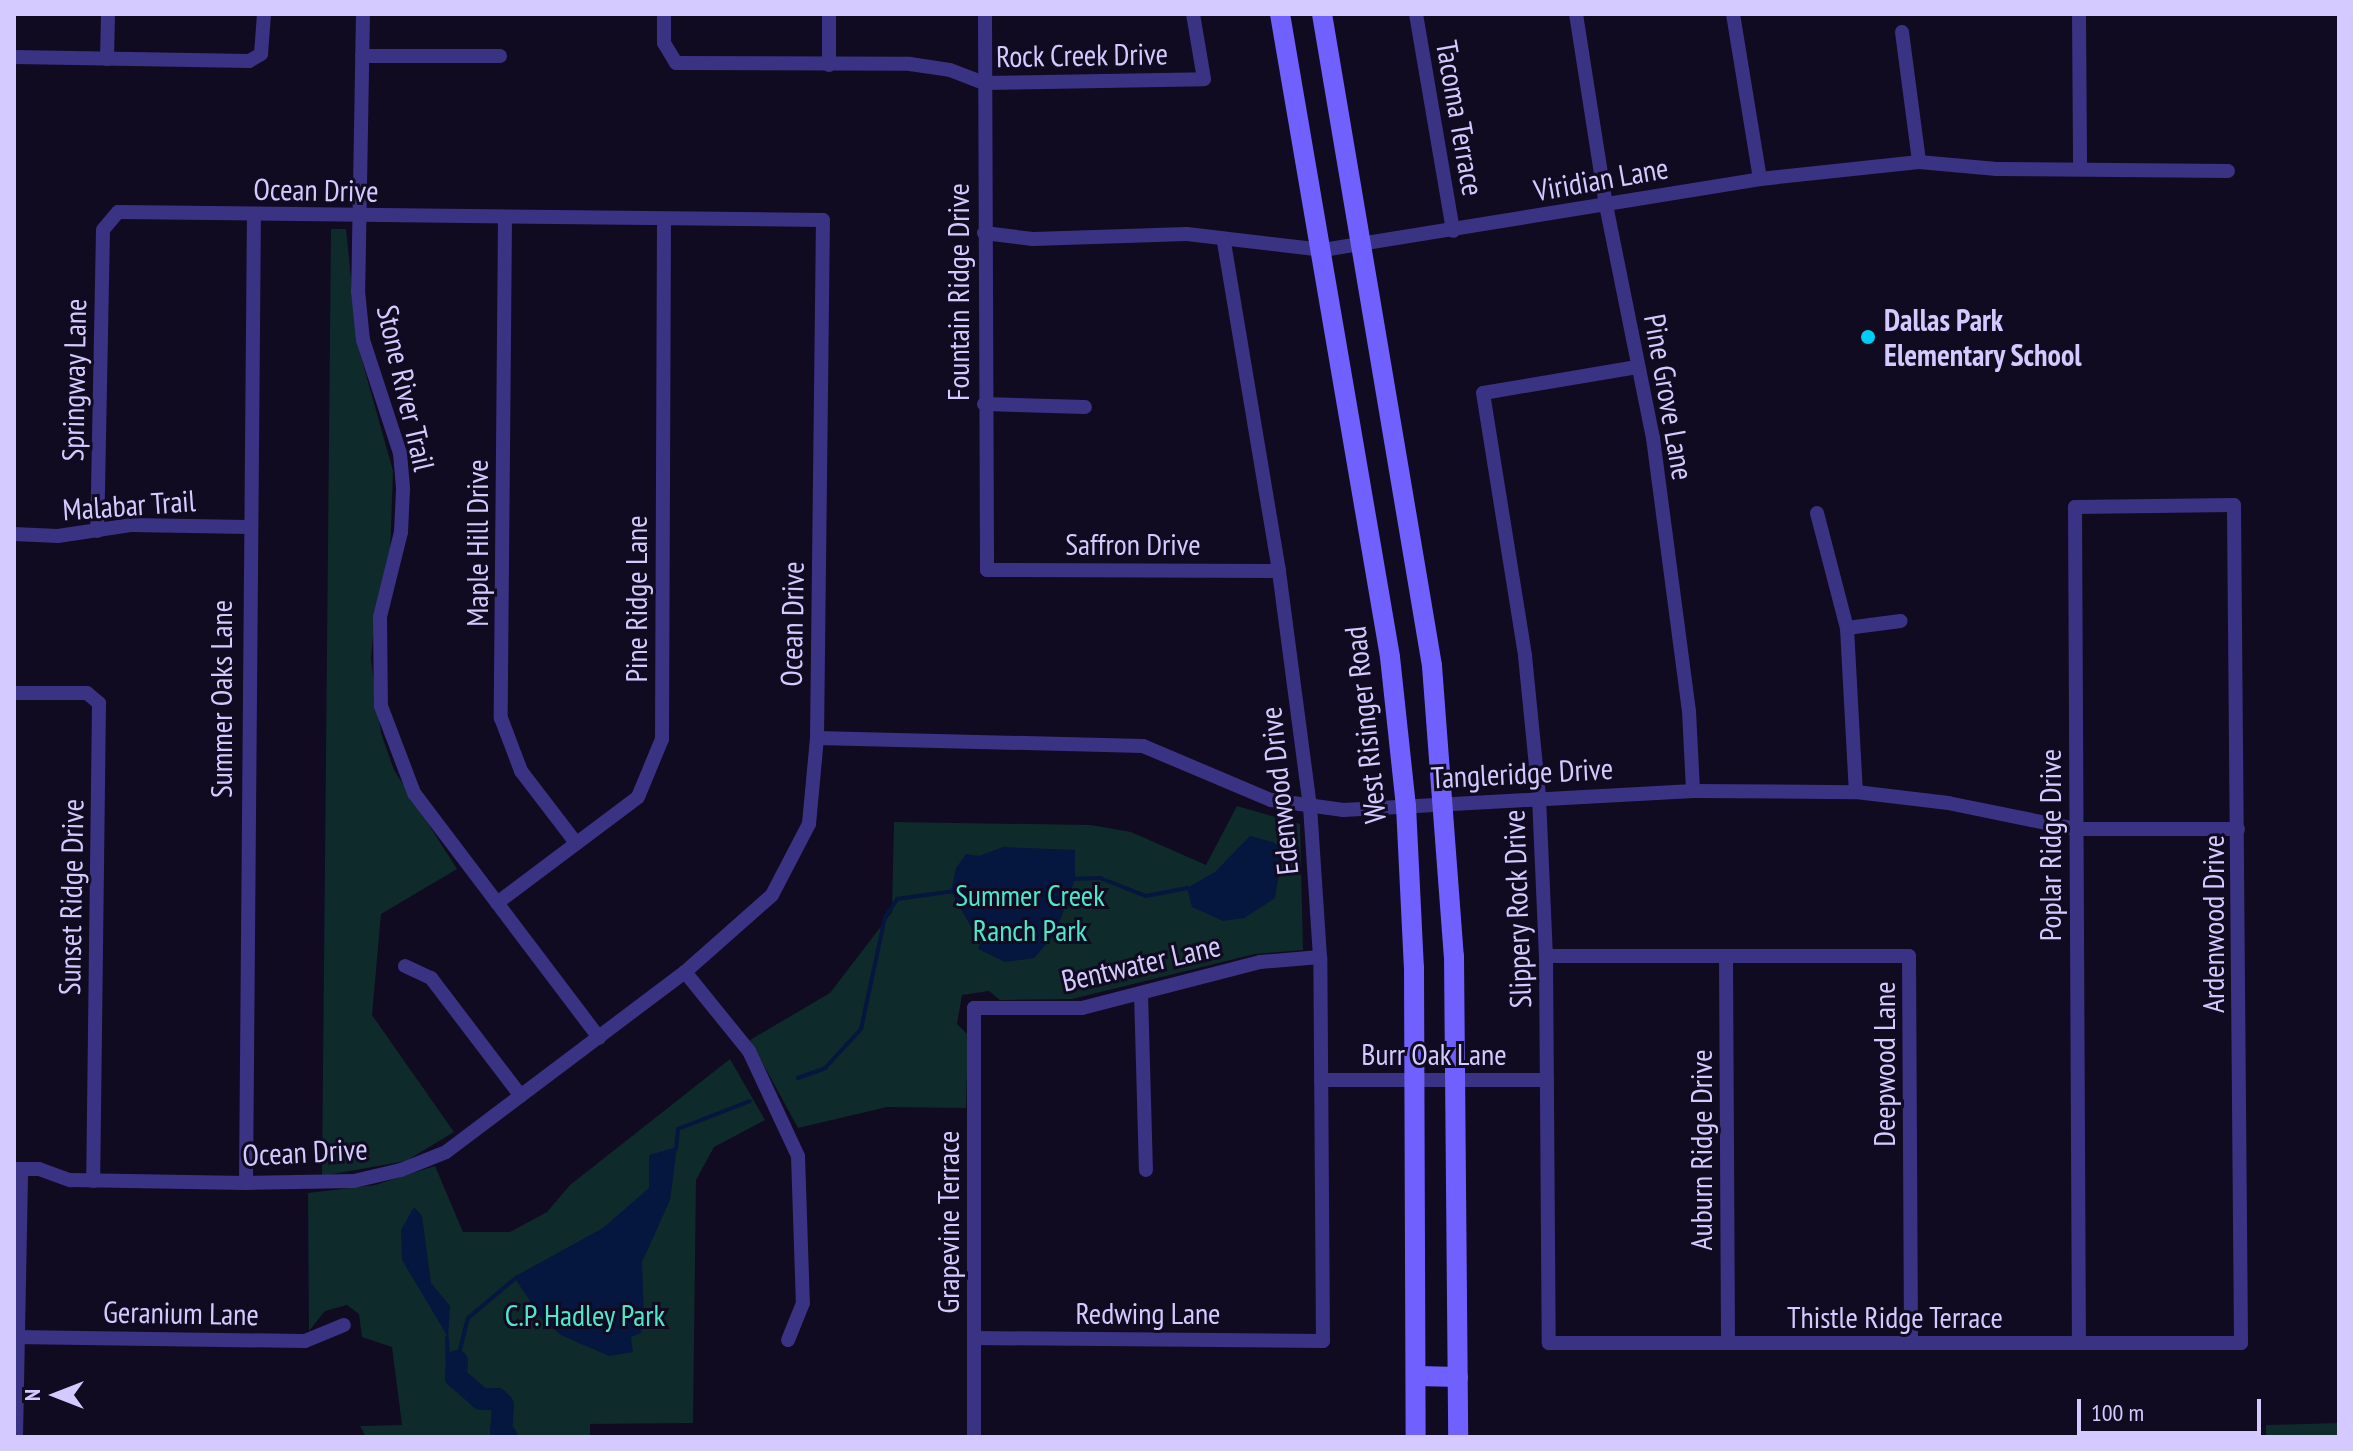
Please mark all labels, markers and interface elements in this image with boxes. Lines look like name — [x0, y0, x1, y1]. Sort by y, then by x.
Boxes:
street label: Rock Creek Drive — [995, 35, 1169, 75]
street label: Tacoma Terrace — [1429, 37, 1491, 199]
street label: Viridian Lane — [1531, 149, 1671, 209]
street label: Ocean Drive — [253, 171, 379, 209]
street label: Fountain Ridge Drive — [940, 183, 976, 401]
street label: Springway Lane — [55, 298, 93, 462]
street label: Stone River Trail — [369, 301, 443, 475]
place label: Dallas Park Elementary School — [1884, 302, 2082, 372]
street label: Pine Grove Lane — [1637, 311, 1701, 483]
marker: Dallas Park Elementary School — [1859, 328, 1877, 346]
street label: Maple Hill Drive — [459, 459, 495, 627]
street label: Malabar Trail — [61, 482, 197, 528]
street label: Pine Ridge Lane — [618, 515, 654, 683]
street label: Saffron Drive — [1065, 526, 1201, 562]
street label: Ocean Drive — [773, 561, 811, 687]
street label: Summer Oaks Lane — [203, 600, 239, 798]
street label: West Risinger Road — [1337, 625, 1393, 825]
street label: Edenwood Drive — [1252, 705, 1306, 877]
street label: Poplar Ridge Drive — [2032, 749, 2068, 941]
street label: Tangleridge Drive — [1430, 750, 1614, 796]
street label: Sunset Ridge Drive — [51, 799, 91, 995]
street label: Slippery Rock Drive — [1496, 808, 1538, 1010]
street label: Ardenwood Drive — [2195, 835, 2231, 1013]
park label: Summer Creek Ranch Park — [955, 877, 1105, 948]
street label: Bentwater Lane — [1058, 927, 1224, 999]
street label: Deepwood Lane — [1866, 981, 1902, 1147]
street label: Burr Oak Lane — [1361, 1036, 1507, 1072]
street label: Auburn Ridge Drive — [1683, 1049, 1719, 1251]
street label: Grapevine Terrace — [930, 1130, 966, 1314]
street label: Ocean Drive — [242, 1131, 368, 1173]
street label: Geranium Lane — [103, 1294, 259, 1332]
street label: Redwing Lane — [1076, 1295, 1220, 1331]
park label: C.P. Hadley Park — [503, 1297, 667, 1333]
street label: Thistle Ridge Terrace — [1787, 1299, 2003, 1335]
north arrow — [16, 1355, 96, 1435]
scale bar — [2081, 1383, 2265, 1433]
text: N — [18, 1389, 46, 1401]
text: 100 m — [2091, 1397, 2144, 1428]

